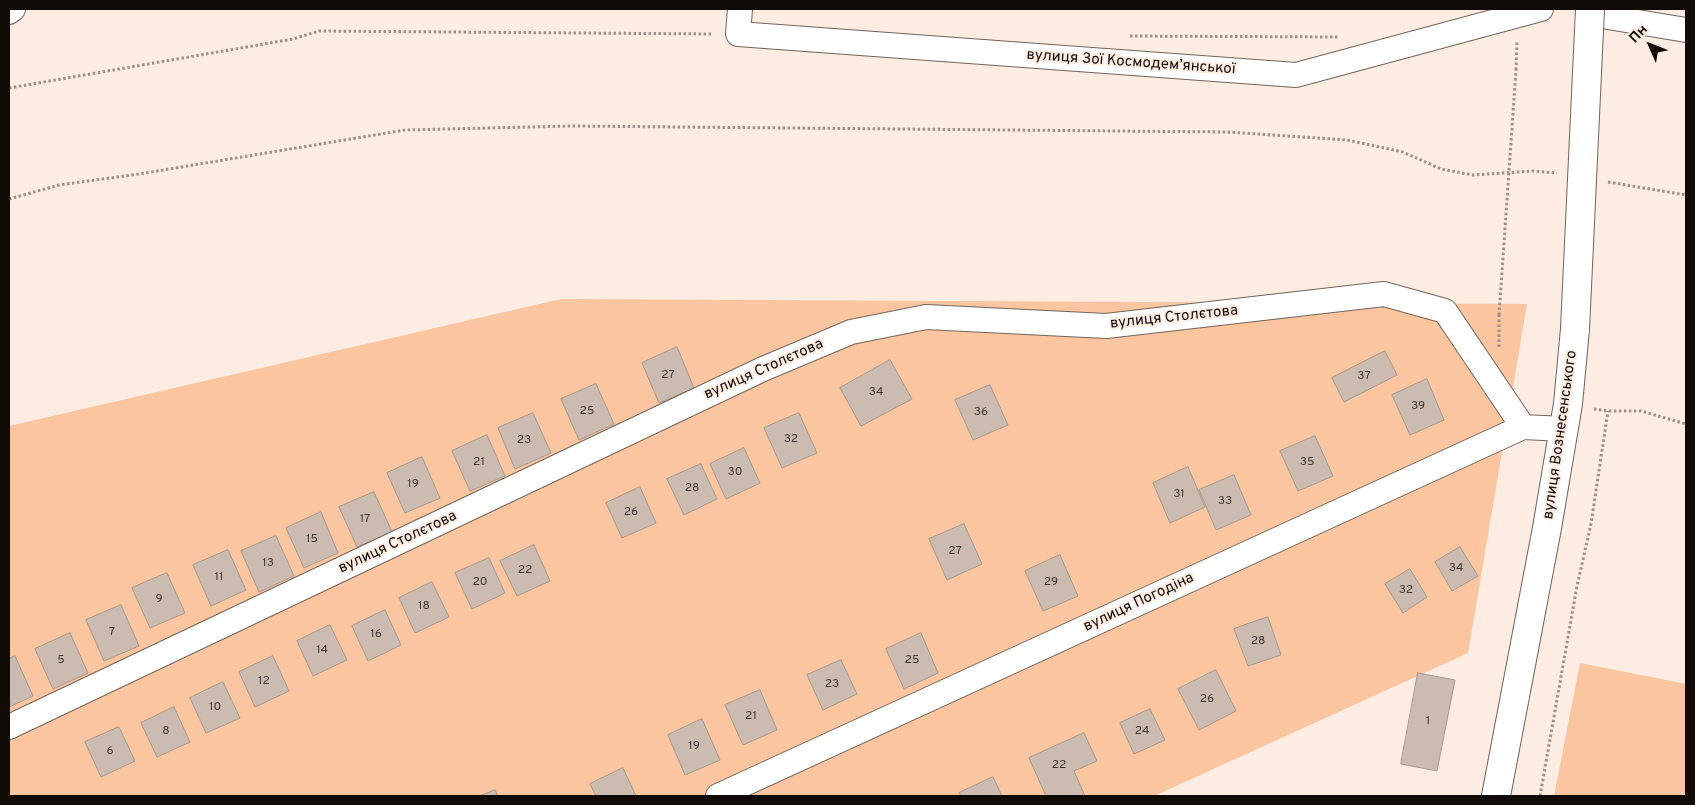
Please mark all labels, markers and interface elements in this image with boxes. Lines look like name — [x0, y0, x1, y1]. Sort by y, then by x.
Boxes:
north arrow — [1625, 20, 1675, 70]
text: Пн — [1626, 22, 1652, 47]
street label: вулиця Зої Космодем’янської — [1026, 47, 1236, 79]
street label: вулиця Столєтова — [1109, 302, 1239, 334]
street label: вулиця Столєтова — [702, 336, 826, 404]
street label: вулиця Вознесенського — [1540, 349, 1582, 521]
house number: 27 — [661, 369, 675, 383]
house number: 37 — [1357, 370, 1371, 384]
house number: 34 — [869, 386, 883, 400]
house number: 39 — [1411, 400, 1425, 414]
house number: 25 — [580, 405, 594, 419]
house number: 36 — [974, 406, 988, 420]
house number: 32 — [784, 433, 798, 447]
house number: 23 — [517, 434, 531, 448]
house number: 21 — [473, 456, 485, 470]
house number: 35 — [1300, 456, 1314, 470]
house number: 30 — [728, 466, 742, 480]
house number: 19 — [407, 478, 419, 492]
house number: 28 — [685, 482, 699, 496]
house number: 31 — [1173, 488, 1185, 502]
house number: 33 — [1218, 495, 1232, 509]
house number: 26 — [624, 506, 638, 520]
street label: вулиця Столєтова — [336, 508, 460, 578]
house number: 17 — [360, 513, 370, 527]
house number: 15 — [306, 533, 318, 547]
house number: 27 — [948, 545, 962, 559]
house number: 13 — [262, 557, 274, 571]
house number: 34 — [1449, 562, 1463, 576]
house number: 22 — [518, 564, 532, 578]
street label: вулиця Погодіна — [1081, 570, 1197, 636]
house number: 11 — [215, 571, 223, 585]
house number: 20 — [472, 576, 488, 590]
house number: 29 — [1044, 576, 1058, 590]
house number: 32 — [1399, 584, 1413, 598]
house number: 9 — [155, 593, 163, 607]
house number: 18 — [418, 600, 430, 614]
house number: 7 — [109, 626, 115, 640]
house number: 16 — [370, 628, 382, 642]
house number: 28 — [1251, 635, 1265, 649]
house number: 14 — [316, 644, 328, 658]
house number: 5 — [57, 654, 65, 668]
house number: 25 — [905, 654, 919, 668]
house number: 12 — [258, 675, 270, 689]
house number: 23 — [825, 678, 839, 692]
house number: 26 — [1200, 693, 1214, 707]
house number: 10 — [209, 701, 221, 715]
house number: 21 — [745, 710, 757, 724]
house number: 1 — [1426, 715, 1430, 729]
house number: 8 — [162, 725, 170, 739]
house number: 24 — [1135, 725, 1149, 739]
house number: 19 — [688, 740, 700, 754]
house number: 6 — [106, 745, 114, 759]
house number: 22 — [1052, 759, 1066, 773]

